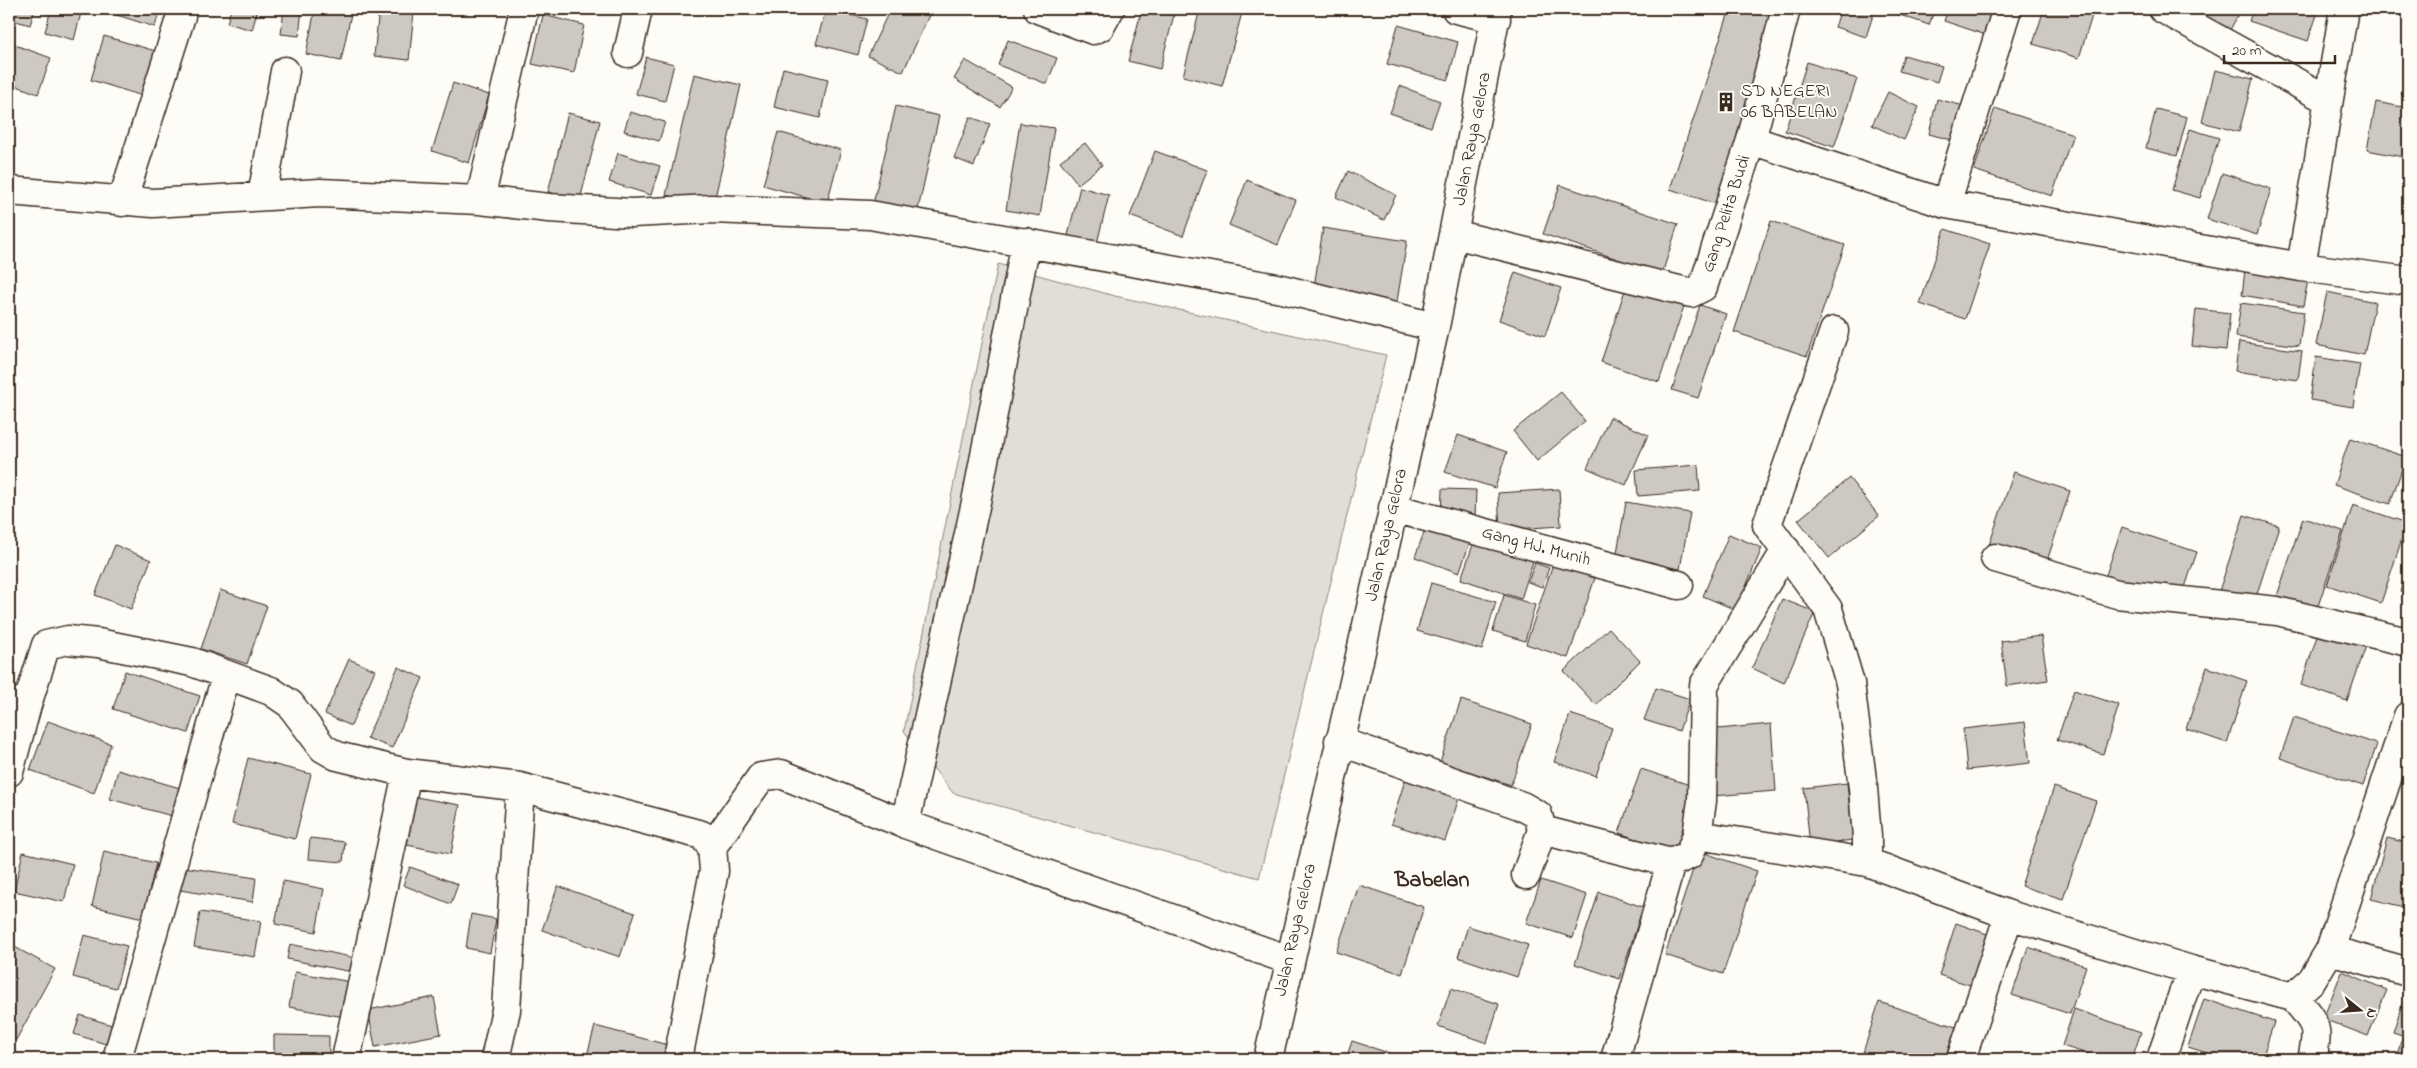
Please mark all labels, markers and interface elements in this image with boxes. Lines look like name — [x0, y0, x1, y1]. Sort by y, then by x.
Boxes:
scale bar — [2224, 32, 2336, 64]
text: 20 m — [2232, 40, 2262, 62]
street label: Jalan Raya Gelora — [1447, 70, 1499, 208]
place label: SD NEGERI 06 BABELAN — [1741, 79, 1837, 126]
building icon: SD NEGERI 06 BABELAN — [1715, 91, 1737, 113]
street label: Gang Pelita Budi — [1696, 152, 1759, 276]
street label: Jalan Raya Gelora — [1359, 466, 1415, 604]
street label: Gang HJ. Munih — [1478, 520, 1593, 575]
street label: Jalan Raya Gelora — [1268, 861, 1324, 999]
district label: Babelan — [1394, 865, 1469, 897]
north arrow — [2334, 986, 2384, 1036]
text: N — [2360, 1006, 2382, 1021]

